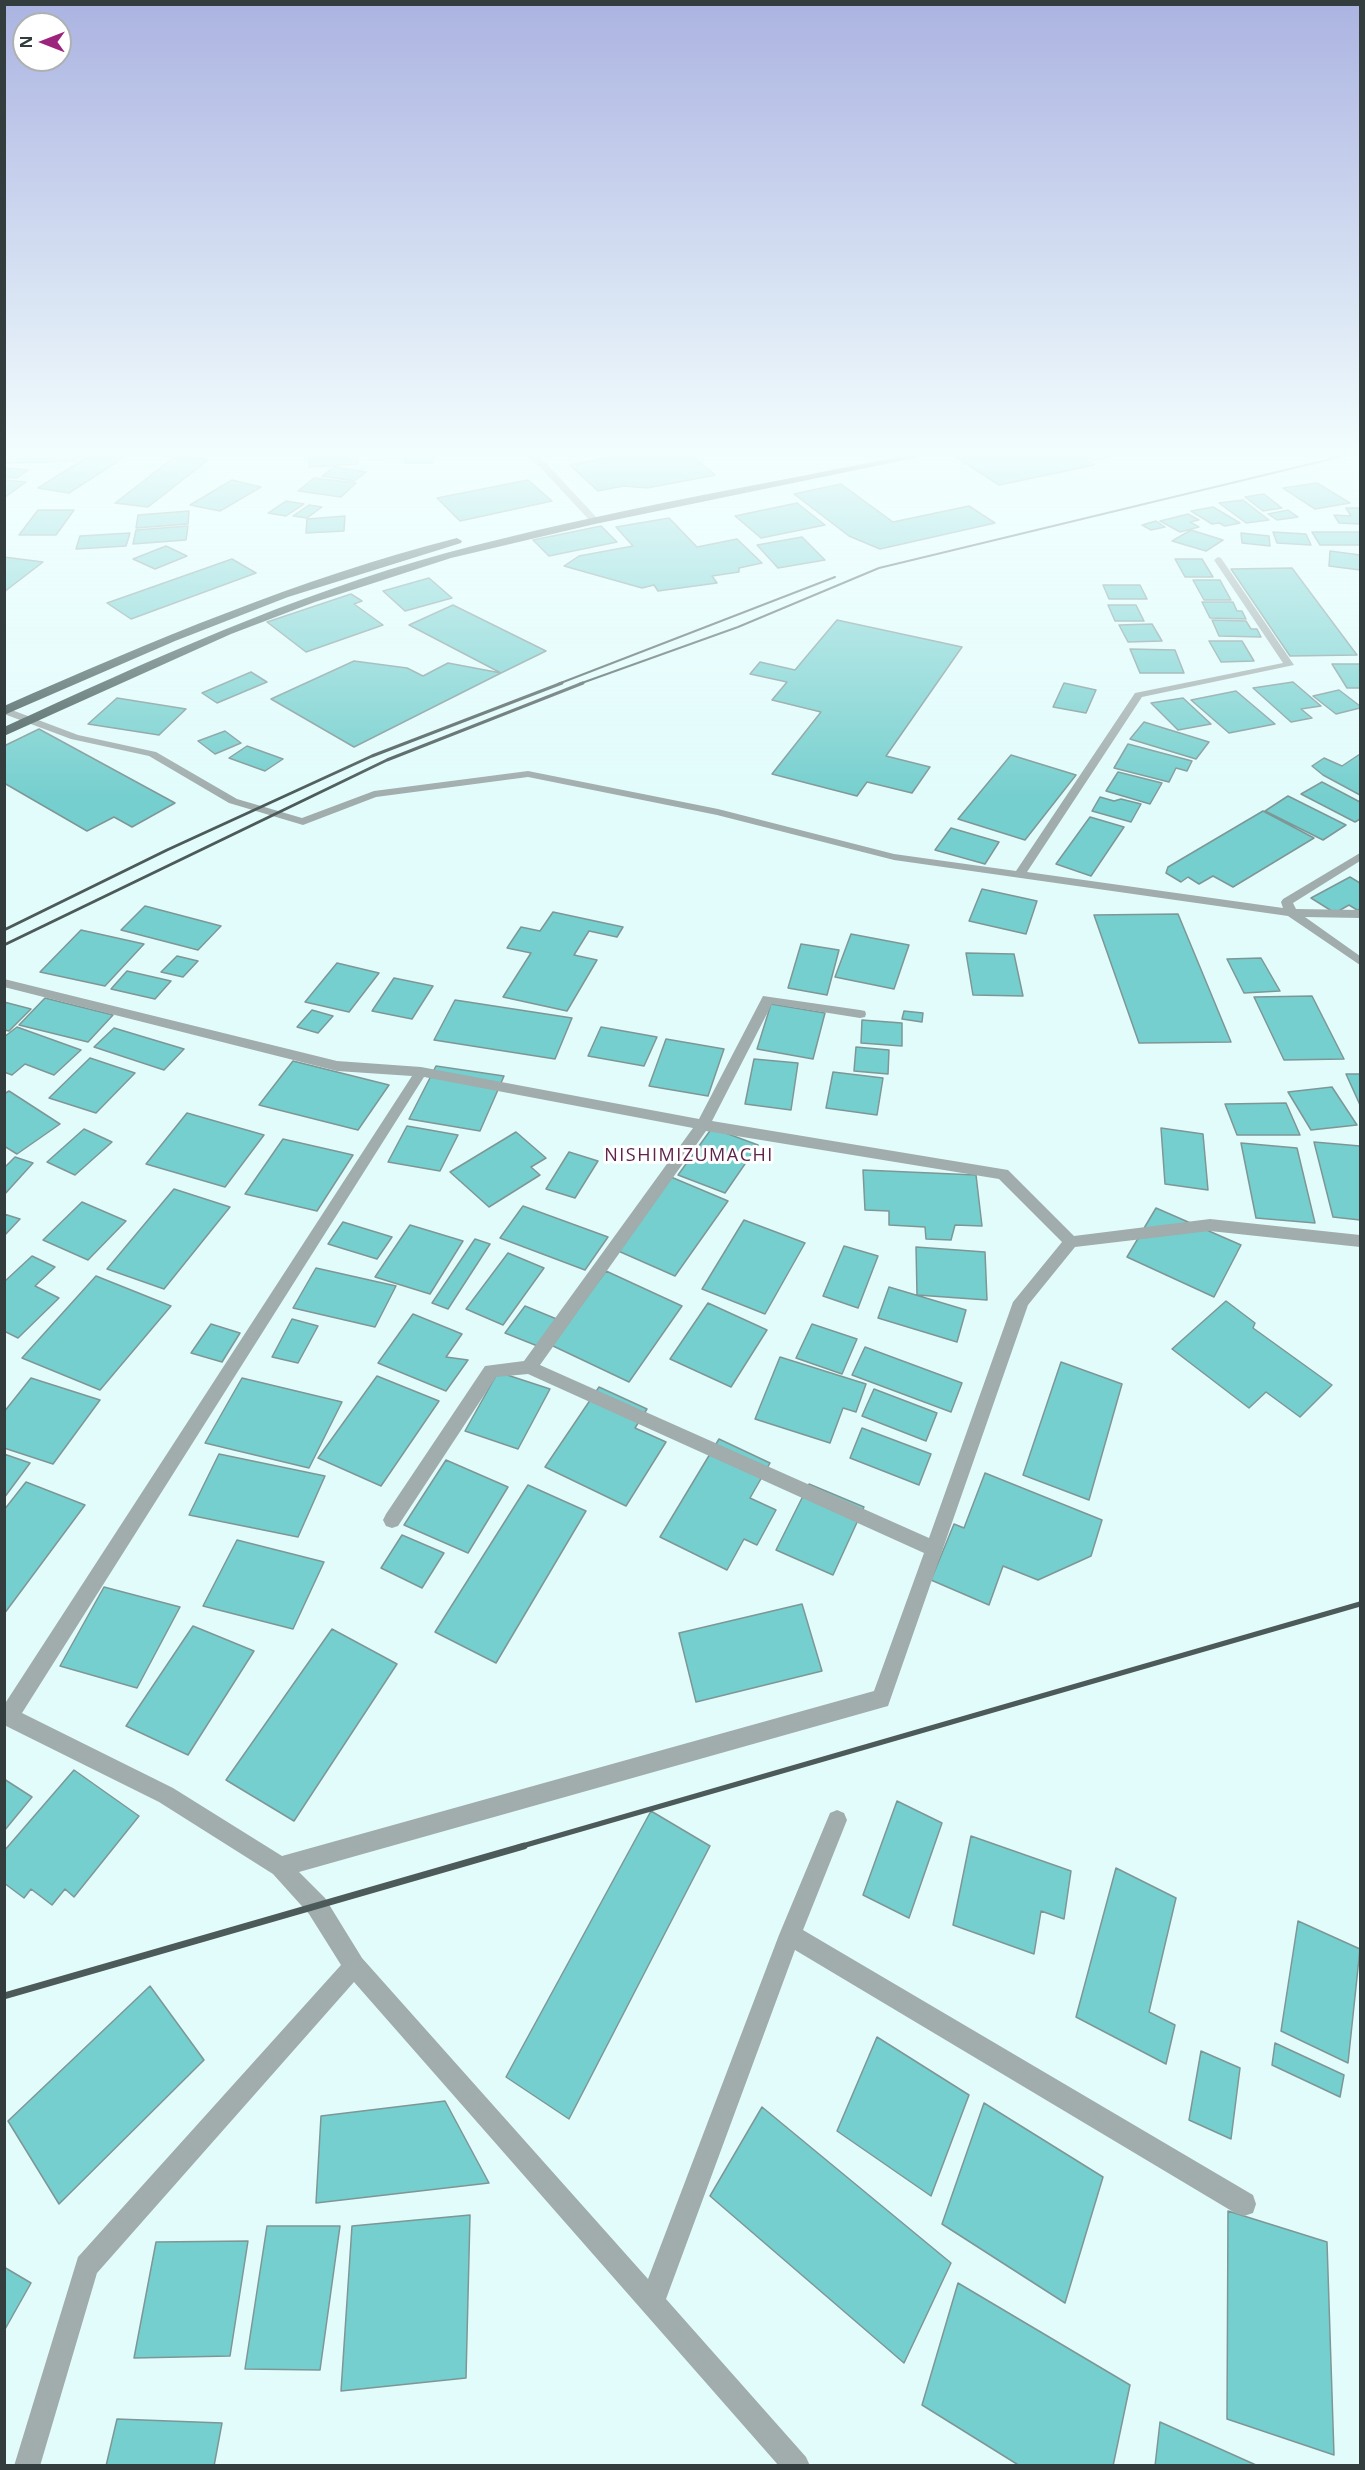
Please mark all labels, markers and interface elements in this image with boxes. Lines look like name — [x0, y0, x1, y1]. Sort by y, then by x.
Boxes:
north arrow — [12, 12, 72, 72]
text: N — [15, 36, 37, 49]
district label: NISHIMIZUMACHI — [604, 1145, 774, 1167]

